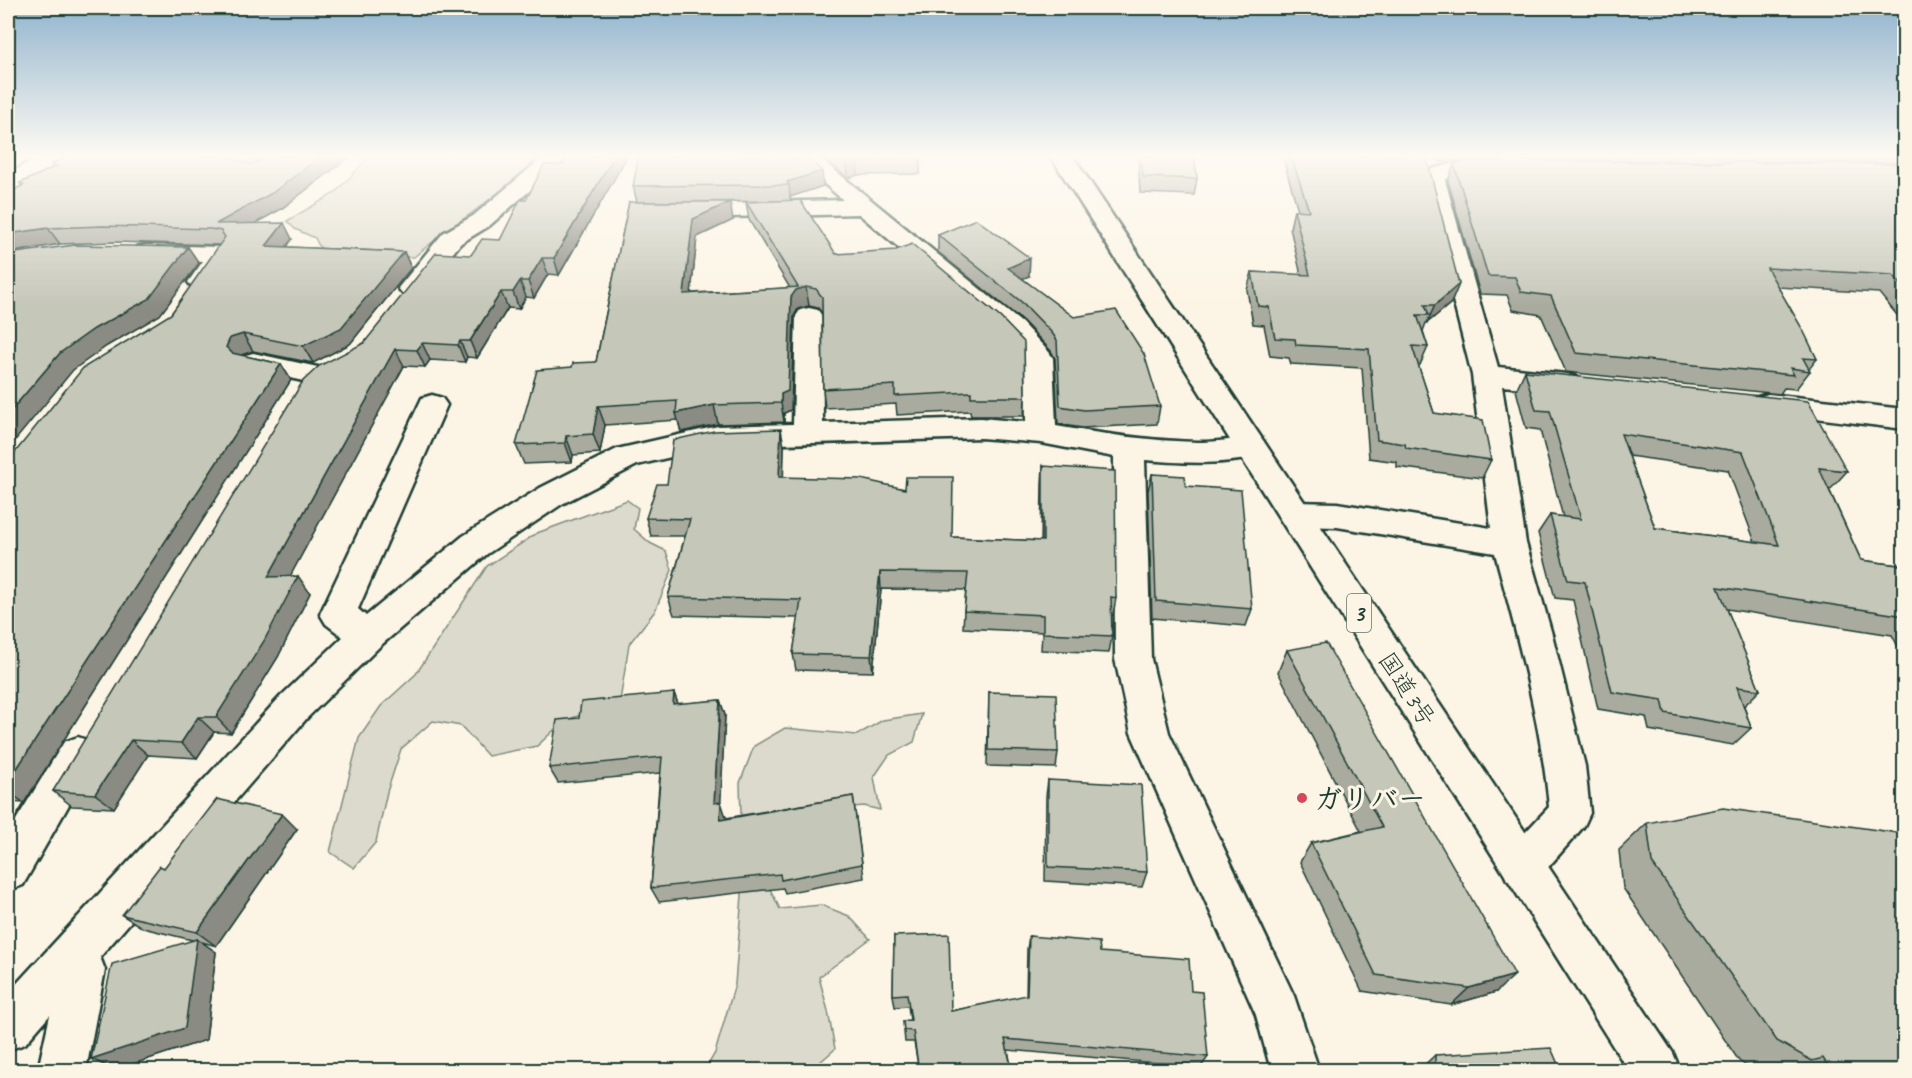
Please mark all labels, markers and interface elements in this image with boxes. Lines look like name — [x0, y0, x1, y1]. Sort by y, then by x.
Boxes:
road number: 3 — [1347, 594, 1371, 632]
street label: 国道3号 — [1372, 646, 1442, 732]
place label: ガリバー — [1314, 781, 1426, 816]
marker: ガリバー — [1295, 791, 1309, 805]

